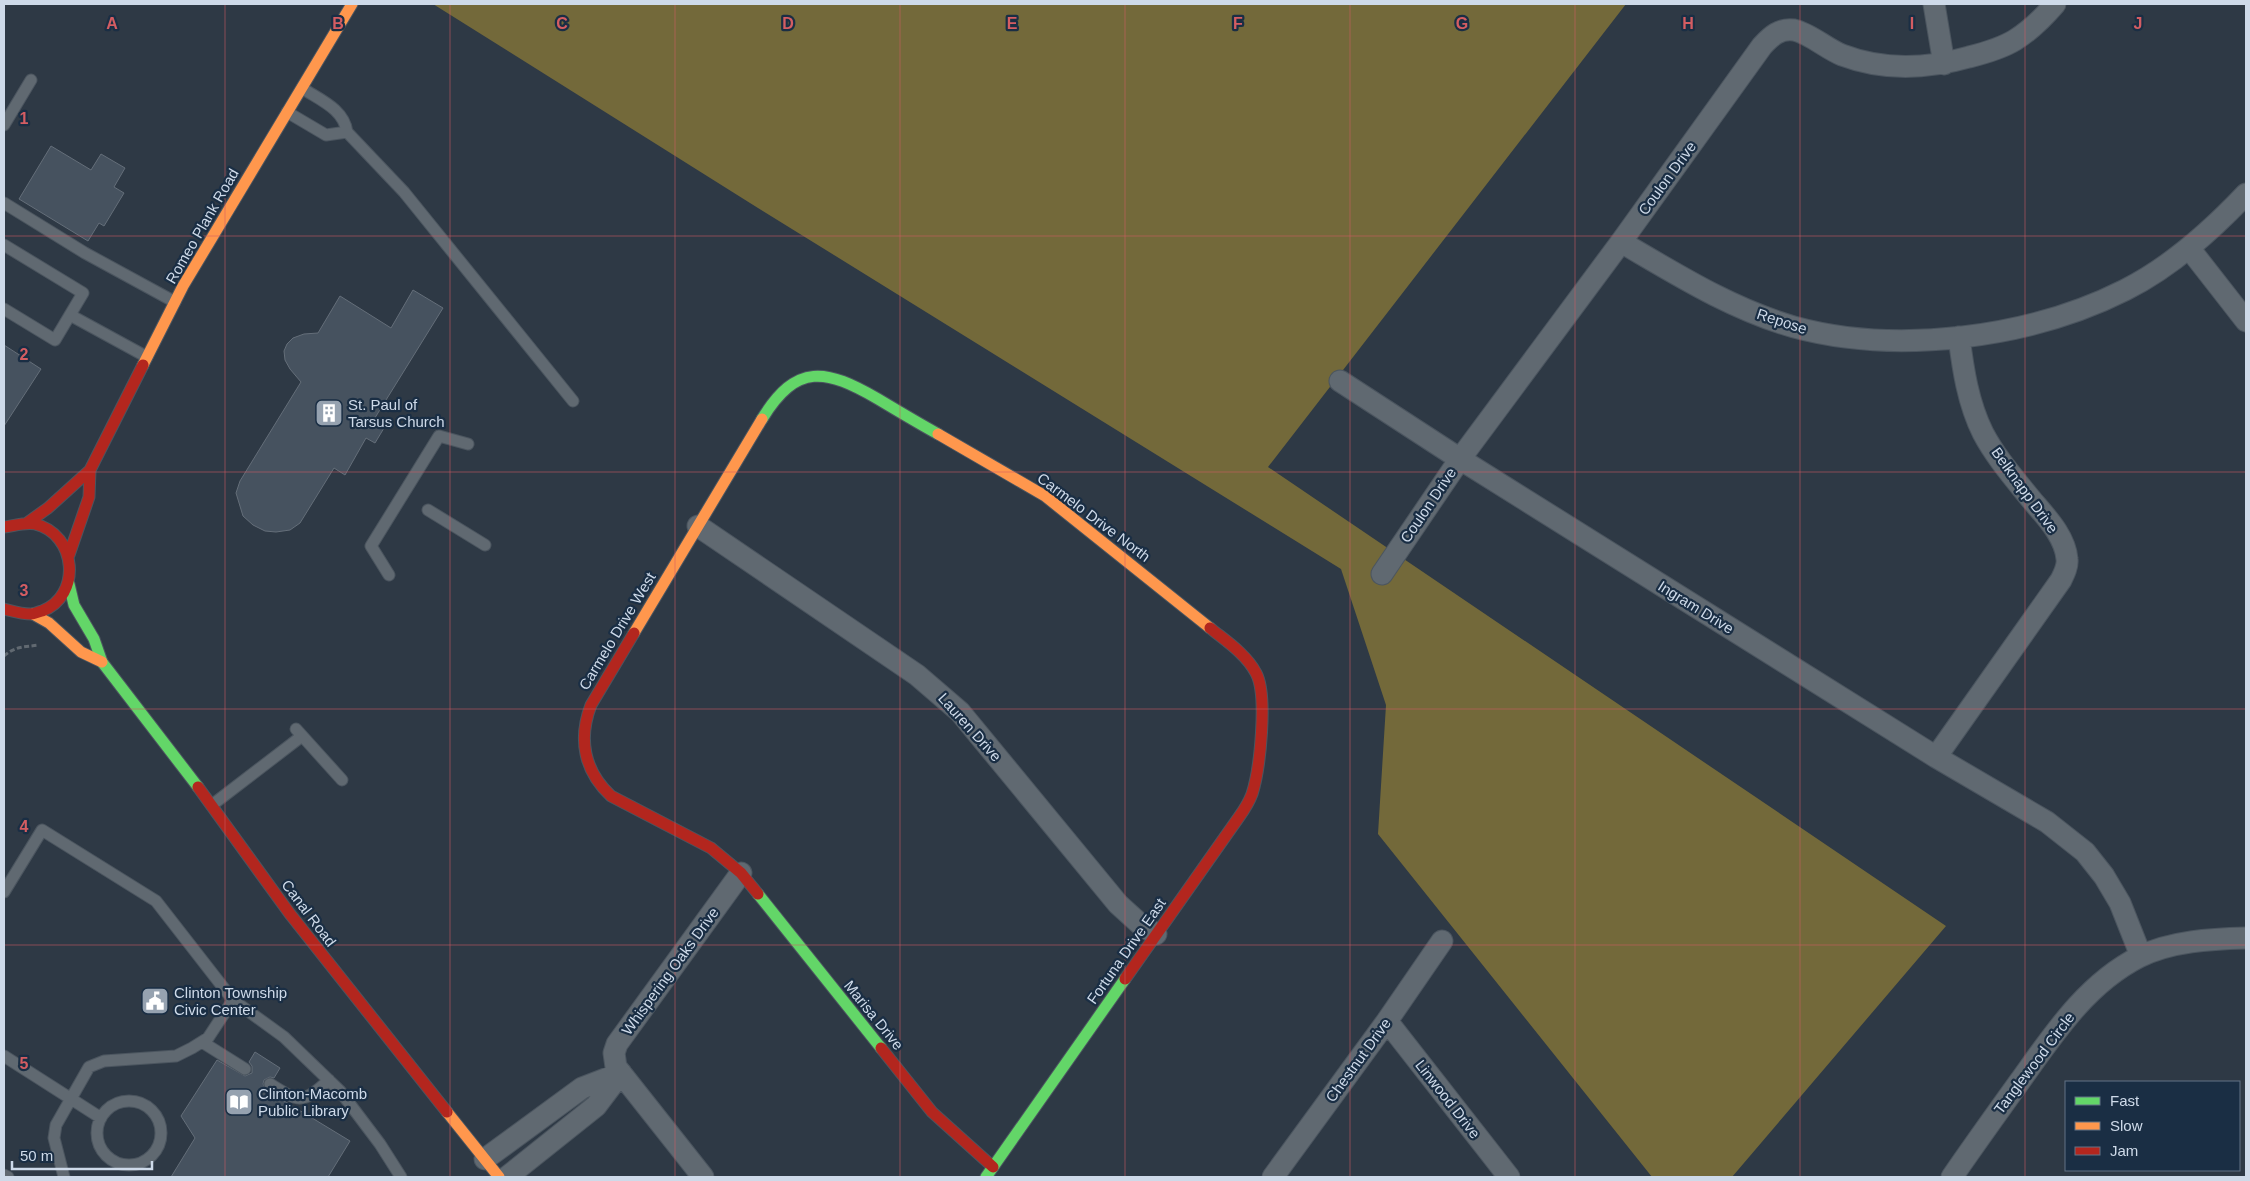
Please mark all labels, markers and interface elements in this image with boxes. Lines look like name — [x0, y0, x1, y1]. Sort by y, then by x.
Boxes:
text: A — [106, 15, 118, 32]
text: B — [332, 15, 344, 32]
text: C — [556, 15, 568, 32]
text: D — [782, 15, 794, 32]
text: E — [1007, 15, 1018, 32]
text: F — [1233, 15, 1243, 32]
text: G — [1456, 15, 1468, 32]
text: H — [1682, 15, 1694, 32]
text: I — [1910, 15, 1914, 32]
text: J — [2134, 15, 2142, 32]
text: 1 — [20, 110, 29, 127]
street label: Coulon Drive — [1635, 138, 1699, 218]
street label: Romeo Plank Road — [162, 165, 242, 287]
street label: Repose — [1755, 305, 1809, 337]
text: 2 — [20, 346, 29, 363]
place label: St. Paul of Tarsus Church — [348, 396, 445, 430]
building icon: St. Paul of Tarsus Church — [314, 398, 344, 428]
street label: Belknapp Drive — [1988, 444, 2062, 536]
street label: Coulon Drive — [1397, 464, 1459, 546]
street label: Carmelo Drive North — [1034, 469, 1154, 565]
street label: Carmelo Drive West — [575, 569, 659, 693]
street label: Ingram Drive — [1655, 577, 1737, 637]
text: 3 — [20, 582, 29, 599]
street label: Lauren Drive — [935, 689, 1005, 765]
text: 4 — [20, 818, 29, 835]
street label: Canal Road — [278, 876, 340, 950]
street label: Fortuna Drive East — [1083, 894, 1169, 1007]
street label: Whispering Oaks Drive — [618, 904, 722, 1038]
street label: Marisa Drive — [841, 977, 907, 1053]
place label: Clinton Township Civic Center — [174, 984, 287, 1018]
public building icon: Clinton Township Civic Center — [140, 986, 170, 1016]
street label: Tanglewood Circle — [1990, 1009, 2078, 1117]
street label: Chestnut Drive — [1322, 1015, 1394, 1105]
text: 5 — [20, 1055, 29, 1072]
street label: Linwood Drive — [1412, 1056, 1484, 1142]
legend — [2065, 1081, 2240, 1171]
place label: Clinton-Macomb Public Library — [258, 1085, 367, 1119]
library icon: Clinton-Macomb Public Library — [224, 1087, 254, 1117]
text: Fast — [2110, 1092, 2140, 1109]
text: Slow — [2110, 1117, 2143, 1134]
scale bar — [12, 1138, 152, 1170]
text: Jam — [2110, 1142, 2138, 1159]
text: 50 m — [20, 1147, 53, 1164]

